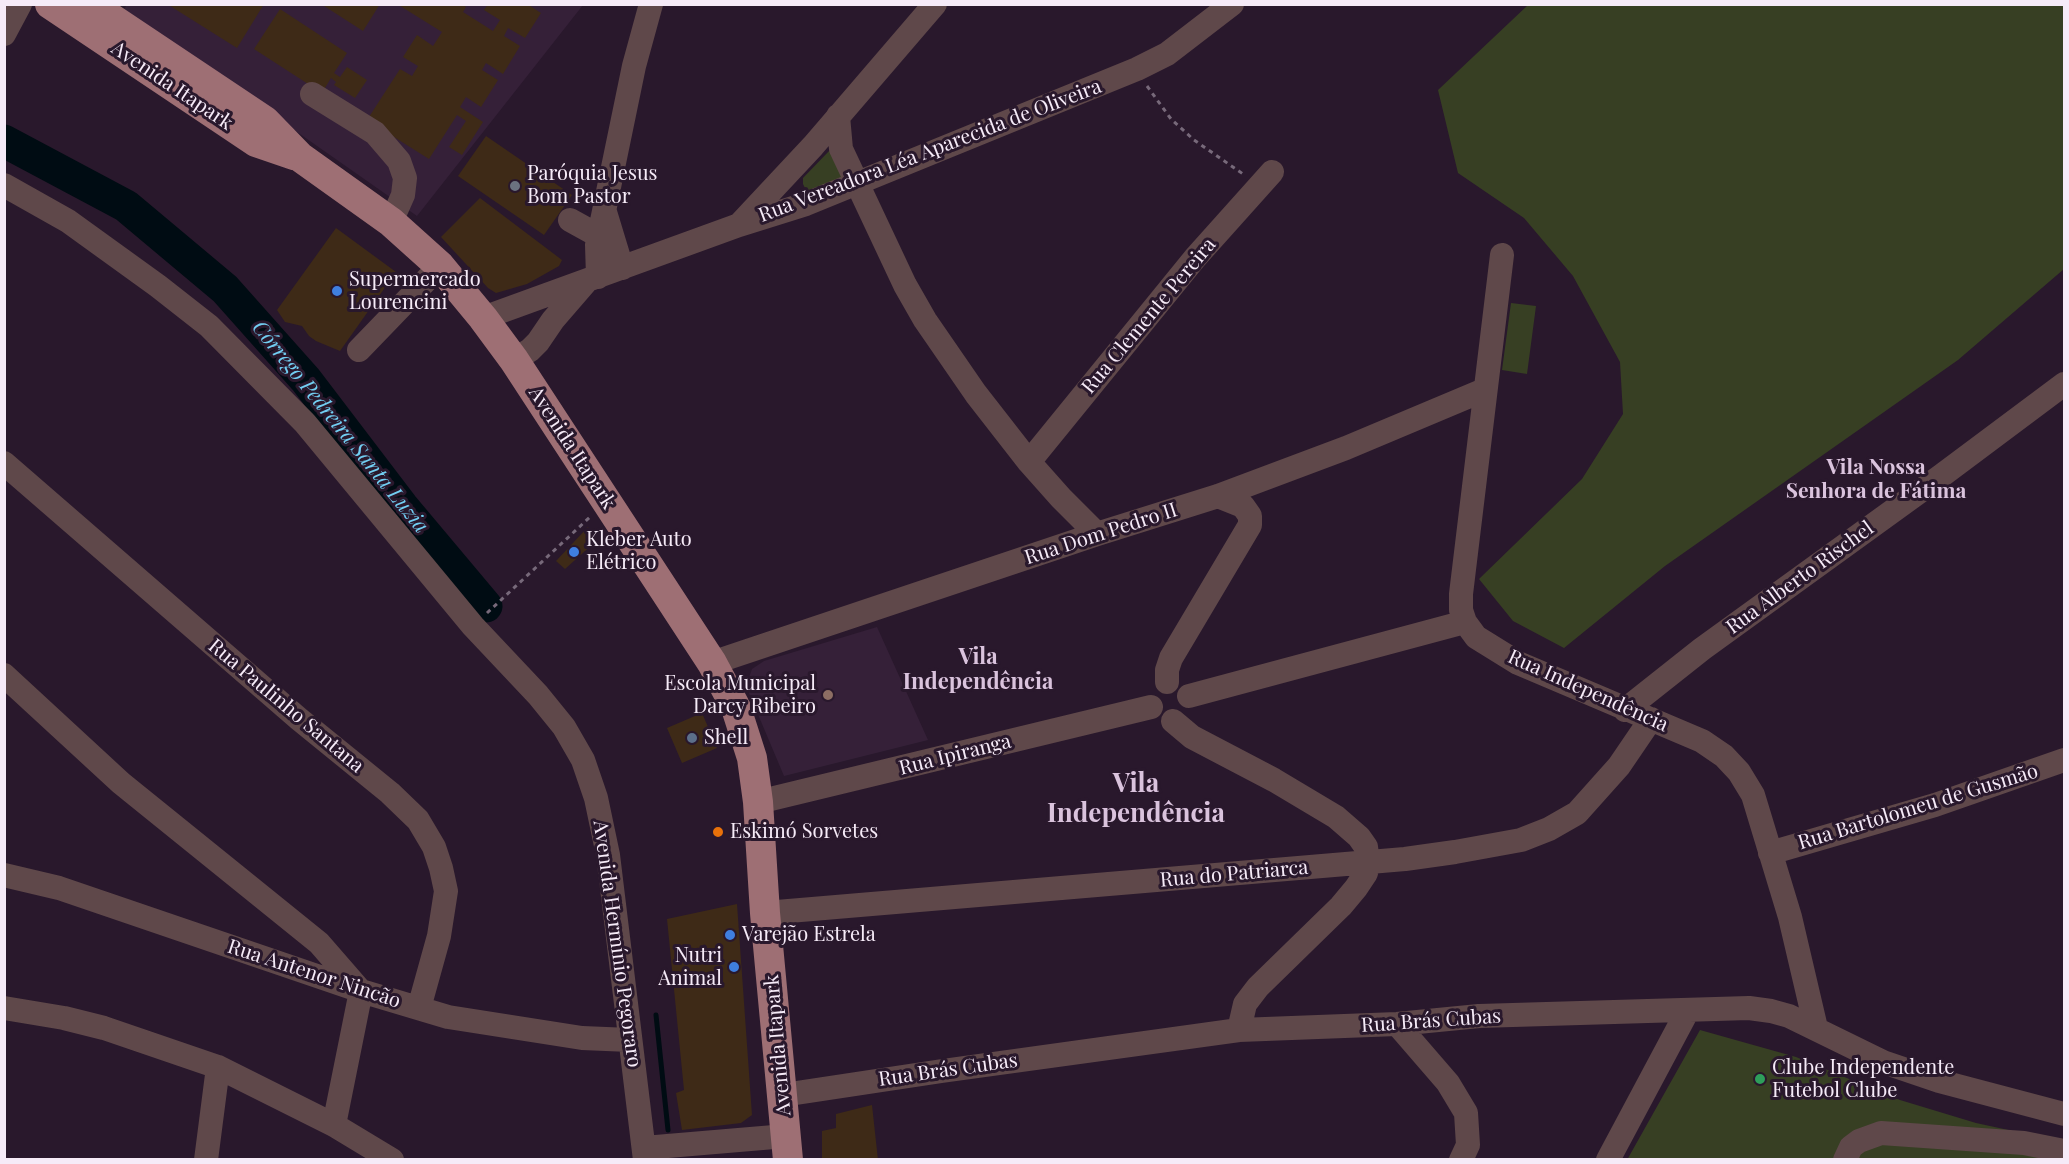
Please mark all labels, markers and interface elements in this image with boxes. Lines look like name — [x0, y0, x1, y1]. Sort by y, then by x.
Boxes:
street label: Avenida Itapark — [107, 36, 237, 136]
street label: Rua Vereadora Léa Aparecida de Oliveira — [755, 74, 1105, 228]
place label: Paróquia Jesus Bom Pastor — [527, 162, 657, 209]
marker: Paróquia Jesus Bom Pastor — [508, 179, 522, 193]
street label: Rua Clemente Pereira — [1077, 233, 1221, 399]
place label: Supermercado Lourencini — [349, 268, 481, 315]
marker: Supermercado Lourencini — [330, 284, 344, 298]
water label: Córrego Pedreira Santa Luzia — [246, 316, 434, 538]
street label: Avenida Itapark — [523, 382, 621, 514]
district label: Vila Nossa Senhora de Fátima — [1786, 454, 1966, 504]
street label: Rua Dom Pedro II — [1022, 498, 1180, 570]
street label: Rua Alberto Rischel — [1722, 517, 1878, 639]
place label: Kleber Auto Elétrico — [586, 528, 692, 575]
marker: Kleber Auto Elétrico — [567, 545, 581, 559]
street label: Rua Paulinho Santana — [203, 634, 369, 778]
district label: Vila Independência — [903, 644, 1053, 696]
street label: Rua Independência — [1504, 645, 1672, 737]
place label: Escola Municipal Darcy Ribeiro — [664, 672, 816, 719]
marker: Escola Municipal Darcy Ribeiro — [821, 688, 835, 702]
place label: Shell — [704, 726, 748, 750]
street label: Rua Ipiranga — [897, 730, 1013, 780]
marker: Shell — [685, 731, 699, 745]
street label: Rua Bartolomeu de Gusmão — [1795, 759, 2041, 855]
district label: Vila Independência — [1047, 768, 1225, 830]
street label: Avenida Hermínio Pegoraro — [588, 819, 646, 1069]
place label: Eskimó Sorvetes — [730, 820, 878, 844]
marker: Eskimó Sorvetes — [711, 825, 725, 839]
street label: Rua do Patriarca — [1159, 856, 1309, 892]
place label: Varejão Estrela — [742, 923, 876, 947]
marker: Varejão Estrela — [723, 928, 737, 942]
street label: Rua Antenor Nincão — [225, 935, 403, 1013]
place label: Nutri Animal — [658, 944, 722, 991]
marker: Nutri Animal — [727, 960, 741, 974]
street label: Avenida Itapark — [760, 973, 796, 1117]
street label: Rua Brás Cubas — [1360, 1004, 1502, 1038]
street label: Rua Brás Cubas — [877, 1048, 1019, 1092]
place label: Clube Independente Futebol Clube — [1772, 1056, 1954, 1103]
marker: Clube Independente Futebol Clube — [1753, 1072, 1767, 1086]

